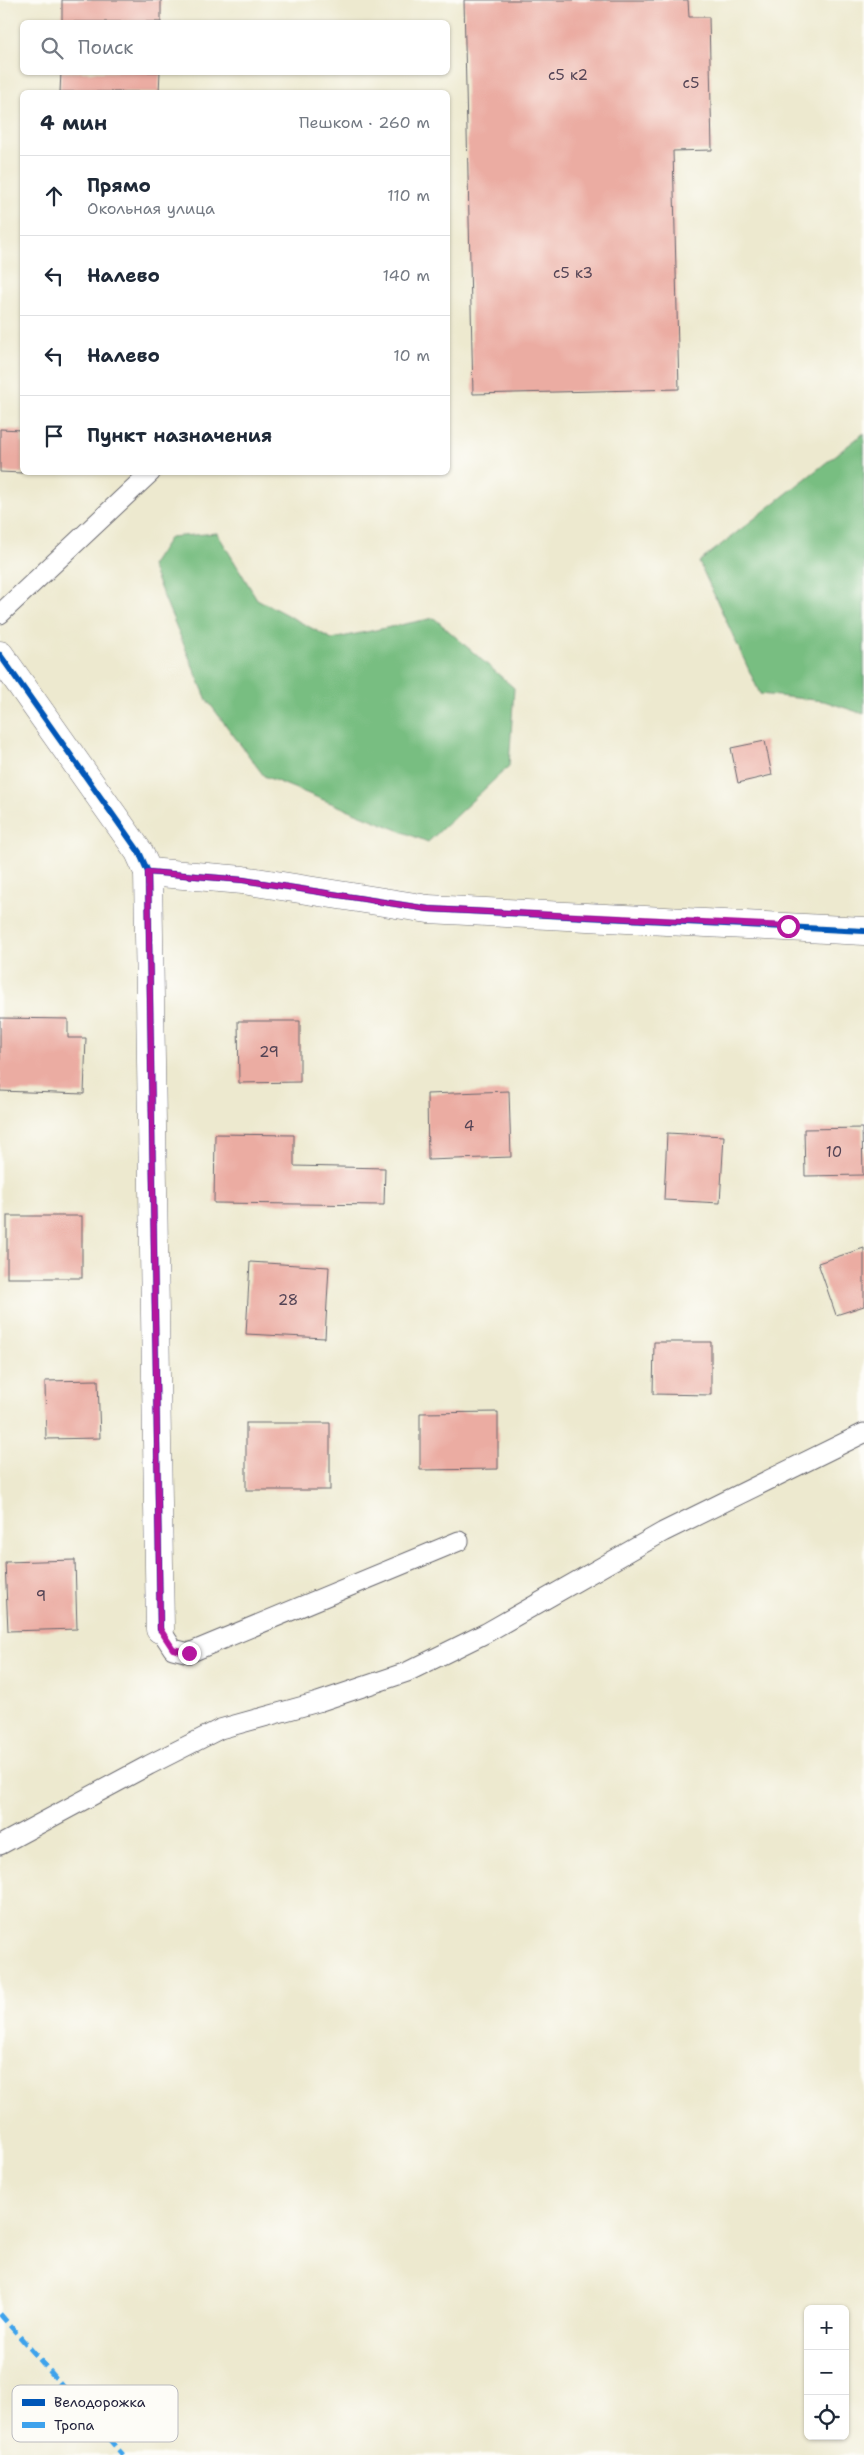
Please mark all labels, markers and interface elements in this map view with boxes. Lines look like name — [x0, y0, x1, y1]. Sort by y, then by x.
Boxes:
search box — [20, 20, 450, 75]
icon: search — [38, 34, 66, 62]
text: Поиск — [78, 35, 133, 60]
house number: с5 к2 — [548, 65, 588, 85]
house number: с5 — [683, 73, 699, 93]
text: 4 мин — [40, 109, 107, 137]
text: Пешком · 260 m — [299, 112, 430, 133]
text: Прямо — [87, 173, 151, 198]
icon: ahead — [40, 182, 68, 210]
text: 110 m — [387, 185, 430, 206]
text: Окольная улица — [87, 198, 215, 219]
icon: left — [40, 262, 68, 290]
text: Налево — [87, 263, 160, 288]
house number: с5 к3 — [553, 263, 593, 283]
text: 140 m — [383, 265, 430, 286]
icon: left — [40, 342, 68, 370]
text: Налево — [87, 343, 160, 368]
text: 10 m — [393, 345, 430, 366]
icon: arrive — [40, 422, 68, 450]
text: Пункт назначения — [87, 423, 272, 448]
route start — [777, 915, 800, 938]
house number: 29 — [259, 1042, 279, 1062]
house number: 4 — [464, 1116, 474, 1136]
house number: 10 — [826, 1142, 842, 1162]
house number: 28 — [278, 1290, 298, 1310]
house number: 9 — [36, 1586, 46, 1606]
route end — [178, 1642, 201, 1665]
map controls — [804, 2305, 849, 2440]
button: + — [804, 2305, 849, 2350]
button: − — [804, 2350, 849, 2395]
legend — [12, 2385, 178, 2442]
text: Велодорожка — [54, 2393, 146, 2411]
button: locate — [804, 2395, 849, 2440]
text: Тропа — [54, 2416, 95, 2434]

